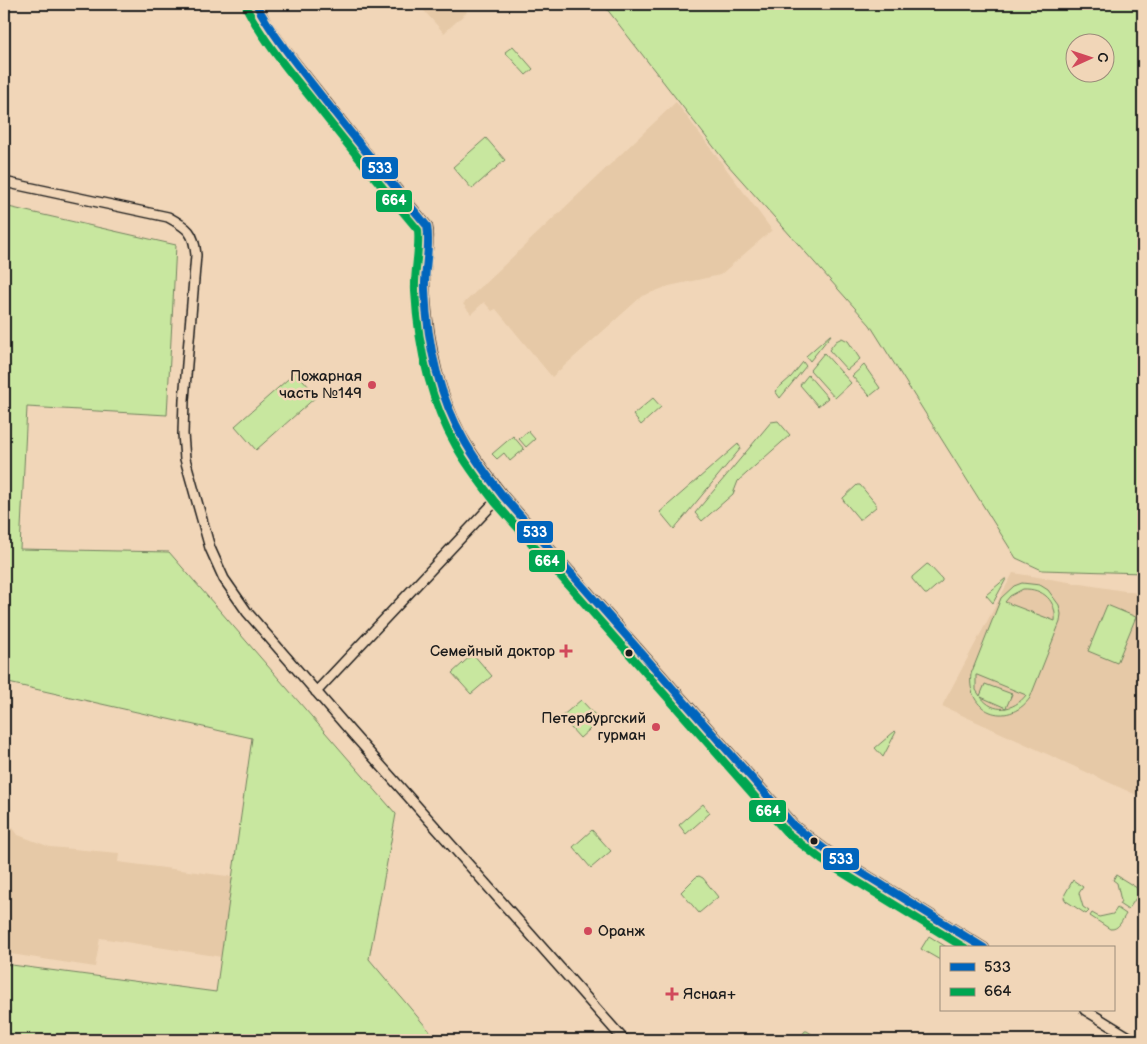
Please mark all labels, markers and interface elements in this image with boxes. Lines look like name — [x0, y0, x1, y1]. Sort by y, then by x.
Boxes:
north arrow — [1064, 32, 1114, 82]
text: С — [1094, 52, 1111, 63]
line badge: 533 — [361, 156, 399, 180]
text: 533 — [368, 160, 392, 177]
line badge: 664 — [375, 189, 413, 213]
text: 664 — [381, 192, 407, 209]
place label: Пожарная чаcть №149 — [279, 367, 362, 403]
marker: Пожарная чаcть №149 — [366, 379, 378, 391]
line badge: 533 — [516, 520, 554, 544]
text: 533 — [523, 524, 547, 541]
line badge: 664 — [528, 549, 566, 573]
text: 664 — [534, 553, 560, 570]
place label: Семейный доктор — [430, 642, 556, 661]
marker: Семейный доктор — [559, 644, 573, 658]
unlabelled marker — [624, 648, 634, 658]
place label: Петербургский гурман — [541, 709, 646, 745]
marker: Петербургский гурман — [650, 721, 662, 733]
line badge: 664 — [748, 799, 787, 823]
text: 664 — [755, 803, 781, 820]
unlabelled marker — [809, 836, 819, 846]
line badge: 533 — [822, 847, 860, 871]
text: 533 — [829, 851, 853, 868]
place label: Оранж — [598, 922, 646, 941]
marker: Оранж — [582, 925, 594, 937]
legend — [940, 946, 1114, 1012]
text: 533 — [984, 958, 1011, 977]
text: 664 — [984, 982, 1011, 1001]
place label: Ясная+ — [683, 985, 737, 1004]
marker: Ясная+ — [665, 987, 679, 1001]

